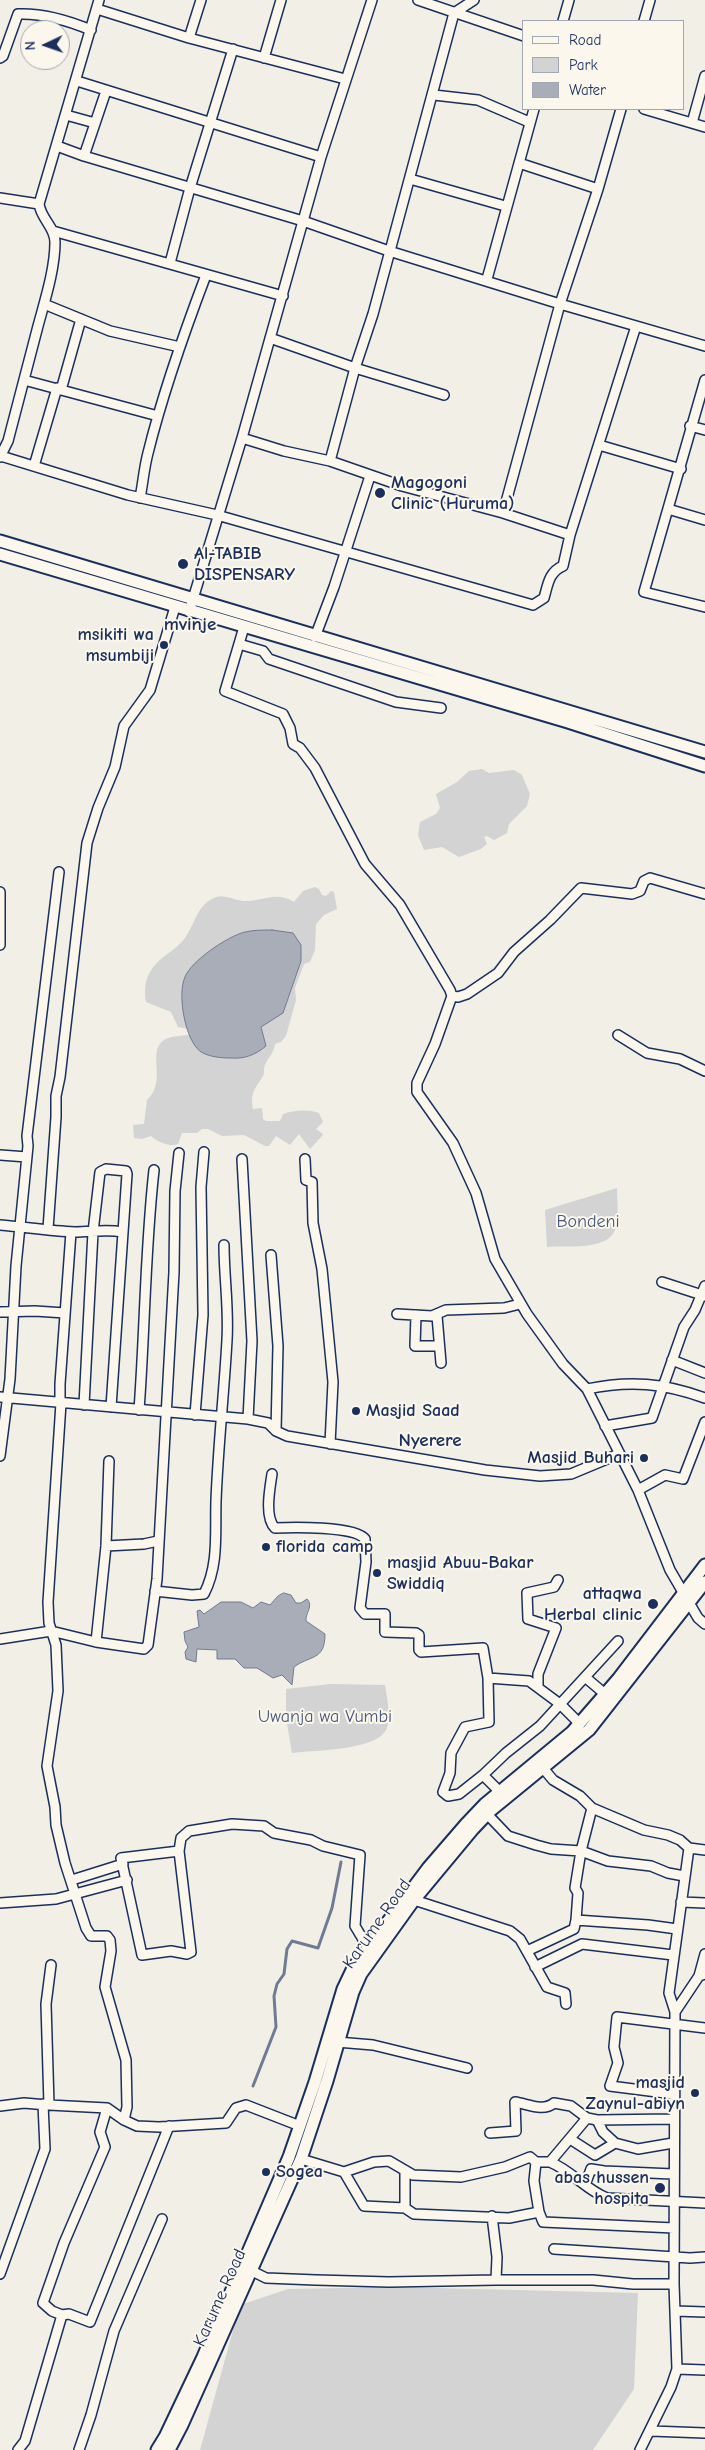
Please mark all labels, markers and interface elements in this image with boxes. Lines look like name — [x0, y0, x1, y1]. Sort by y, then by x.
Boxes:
north arrow — [20, 20, 70, 70]
legend — [522, 20, 685, 110]
text: Road — [569, 31, 601, 49]
text: N — [22, 41, 39, 51]
text: Park — [569, 56, 598, 74]
text: Water — [569, 81, 606, 99]
place label: Magogoni Clinic (Huruma) — [391, 472, 515, 514]
marker: Magogoni Clinic (Huruma) — [373, 486, 387, 500]
place label: Al-TABIB DISPENSARY — [194, 543, 295, 586]
marker: Al-TABIB DISPENSARY — [176, 557, 190, 571]
district label: mvinje — [164, 614, 216, 636]
place label: msikiti wa msumbiji — [78, 624, 154, 666]
marker: msikiti wa msumbiji — [158, 639, 170, 651]
park label: Bondeni — [556, 1211, 620, 1233]
place label: Masjid Saad — [366, 1400, 460, 1422]
marker: Masjid Saad — [350, 1405, 362, 1417]
district label: Nyerere — [399, 1430, 461, 1452]
place label: Masjid Buhari — [527, 1447, 634, 1469]
marker: Masjid Buhari — [638, 1452, 650, 1464]
place label: florida camp — [276, 1536, 373, 1558]
marker: florida camp — [260, 1541, 272, 1553]
place label: masjid Abuu-Bakar Swiddiq — [387, 1552, 533, 1595]
marker: masjid Abuu-Bakar Swiddiq — [371, 1567, 383, 1579]
place label: attaqwa Herbal clinic — [544, 1583, 642, 1626]
marker: attaqwa Herbal clinic — [646, 1597, 660, 1611]
park label: Uwanja wa Vumbi — [258, 1706, 392, 1728]
street label: Karume Road — [338, 1875, 416, 1973]
place label: masjid Zaynul-abiyn — [586, 2072, 685, 2114]
marker: masjid Zaynul-abiyn — [689, 2087, 701, 2099]
place label: Sogea — [276, 2161, 323, 2183]
marker: Sogea — [260, 2166, 272, 2178]
place label: abas hussen hospita — [554, 2167, 649, 2210]
marker: abas hussen hospita — [653, 2181, 667, 2195]
street label: Karume Road — [189, 2246, 251, 2350]

